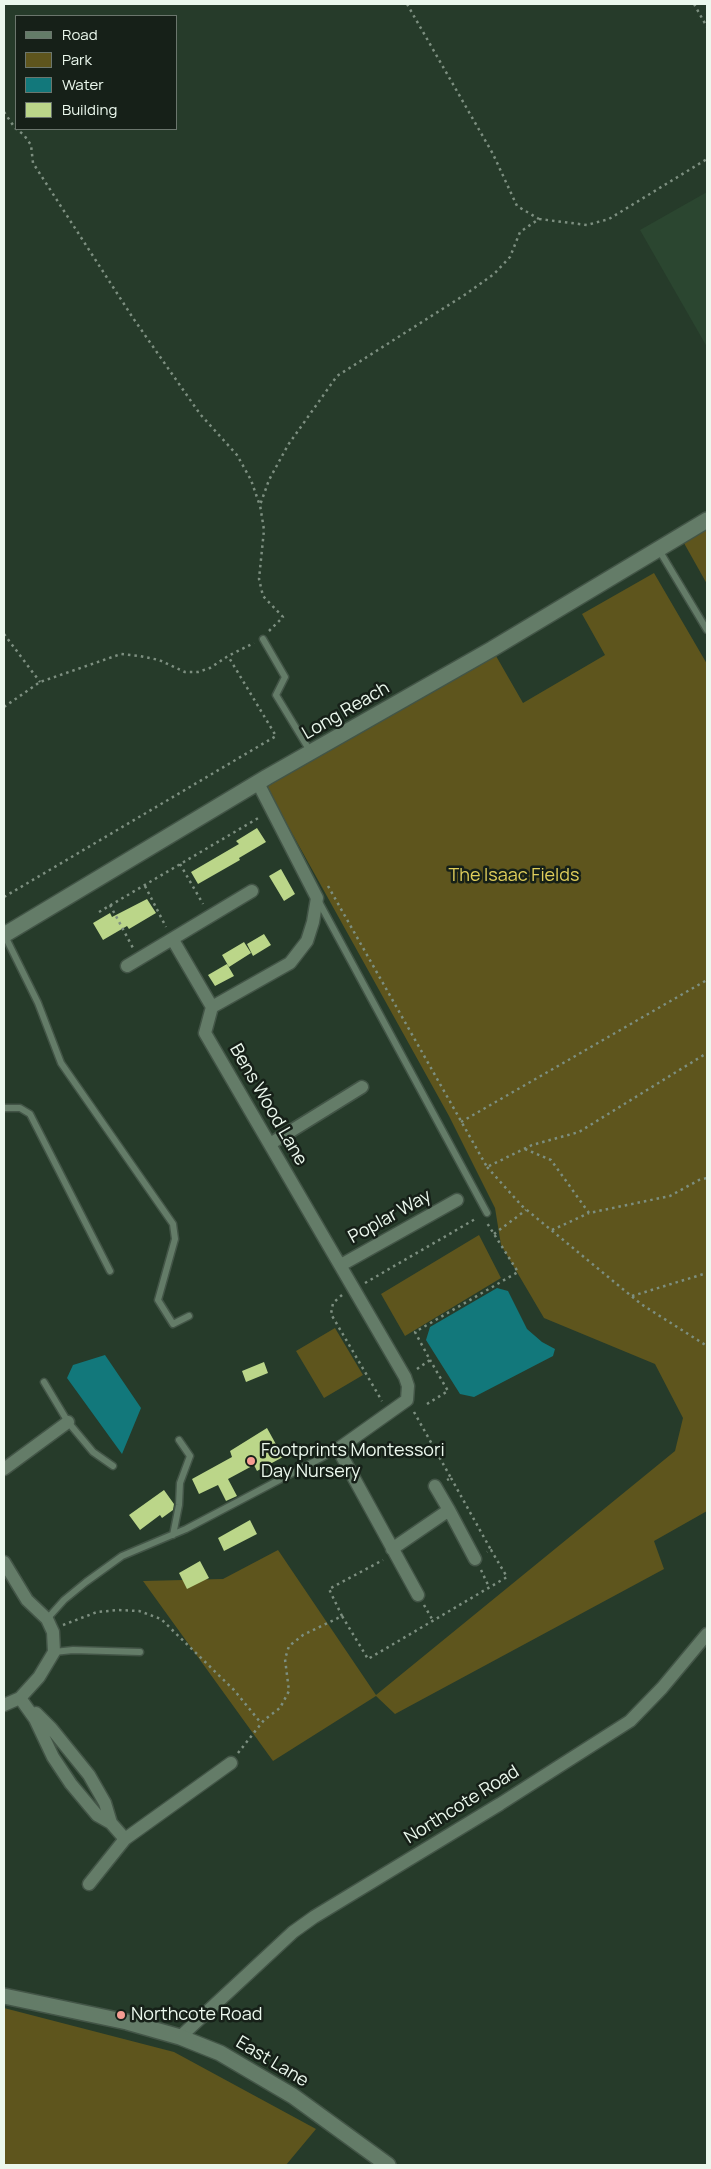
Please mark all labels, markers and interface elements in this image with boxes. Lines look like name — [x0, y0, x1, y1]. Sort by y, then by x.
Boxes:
legend — [15, 15, 178, 130]
text: Road — [62, 24, 98, 45]
text: Park — [62, 49, 92, 70]
text: Water — [62, 74, 104, 95]
text: Building — [62, 99, 117, 120]
street label: Long Reach — [299, 677, 393, 745]
park label: The Isaac Fields — [449, 865, 579, 887]
street label: Bens Wood Lane — [224, 1040, 312, 1170]
street label: Poplar Way — [345, 1185, 435, 1249]
place label: Footprints Montessori Day Nursery — [261, 1440, 445, 1482]
marker: Footprints Montessori Day Nursery — [245, 1455, 257, 1467]
street label: Northcote Road — [401, 1761, 523, 1849]
place label: Northcote Road — [131, 2004, 262, 2026]
marker: Northcote Road — [115, 2009, 127, 2021]
street label: East Lane — [232, 2032, 312, 2092]

